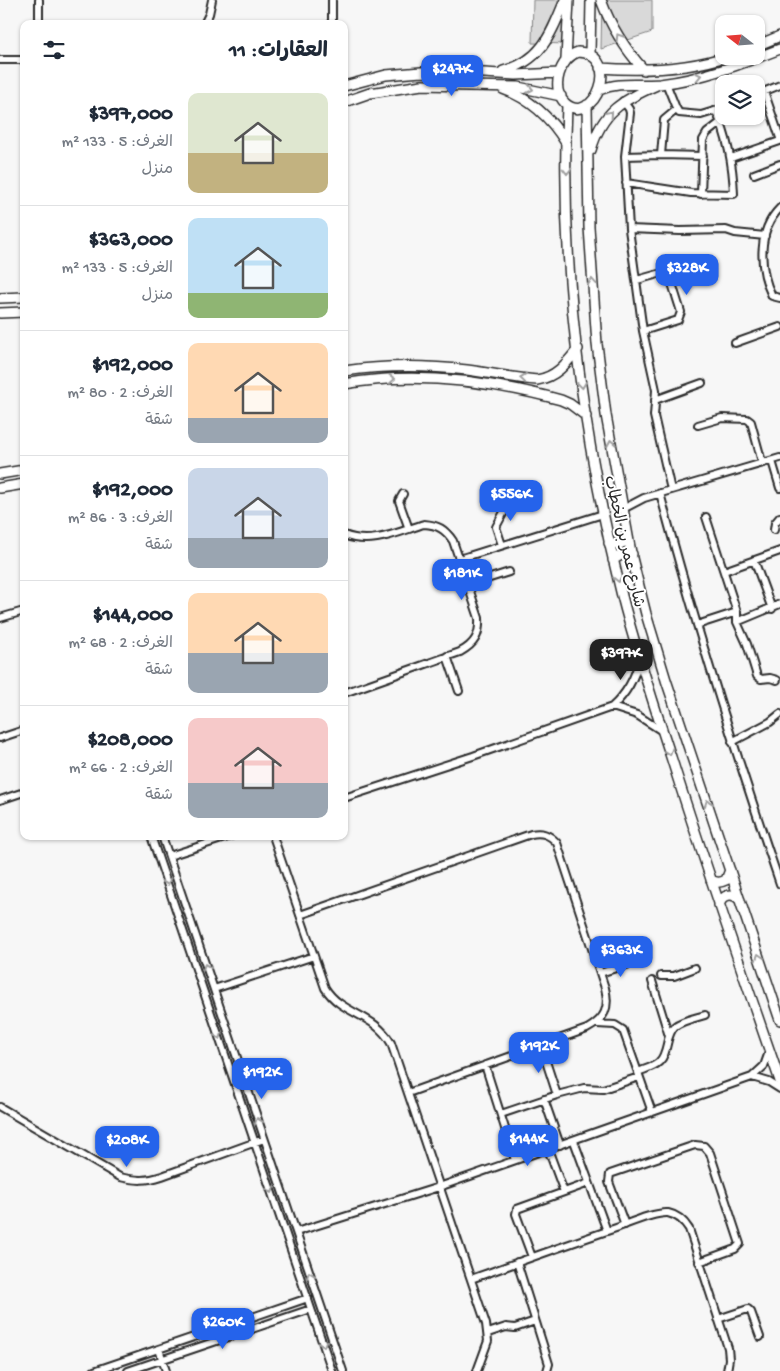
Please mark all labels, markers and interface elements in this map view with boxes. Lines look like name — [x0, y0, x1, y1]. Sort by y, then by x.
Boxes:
north arrow — [715, 15, 765, 65]
map controls — [715, 15, 765, 125]
one-way arrow — [615, 34, 625, 43]
icon: filters — [40, 36, 68, 64]
text: العقارات: 11 — [229, 40, 328, 65]
pin: $247K — [417, 54, 487, 97]
text: $247K — [432, 61, 472, 80]
one-way arrow — [694, 71, 703, 82]
button: layers — [715, 75, 765, 125]
one-way arrow — [526, 83, 535, 93]
text: $397,000 — [89, 103, 173, 128]
one-way arrow — [605, 111, 614, 120]
icon: home — [228, 113, 288, 173]
text: الغرف: 5 · 133 m² — [62, 134, 173, 153]
text: منزل — [141, 161, 173, 180]
one-way arrow — [562, 168, 572, 175]
text: $363,000 — [89, 229, 173, 254]
icon: home — [228, 238, 288, 298]
pin: $328K — [652, 254, 722, 296]
text: الغرف: 5 · 133 m² — [62, 260, 173, 279]
text: $328K — [667, 260, 707, 279]
one-way arrow — [587, 278, 598, 286]
text: منزل — [141, 287, 173, 306]
text: $192,000 — [92, 354, 173, 379]
icon: home — [228, 363, 288, 423]
one-way arrow — [388, 373, 396, 384]
one-way arrow — [519, 373, 527, 384]
one-way arrow — [576, 381, 586, 390]
text: الغرف: 2 · 80 m² — [67, 385, 173, 404]
text: شقة — [145, 412, 173, 431]
one-way arrow — [606, 439, 617, 448]
street label: شارع عمر بن الخطاب — [598, 474, 647, 610]
text: $192,000 — [92, 479, 173, 504]
pin: $556K — [476, 480, 546, 522]
text: $556K — [491, 486, 531, 505]
icon: home — [228, 488, 288, 548]
text: الغرف: 3 · 86 m² — [68, 510, 173, 529]
text: شقة — [145, 537, 173, 556]
pin: $181K — [427, 558, 497, 601]
text: $181K — [443, 565, 481, 584]
one-way arrow — [612, 575, 623, 584]
text: $144,000 — [93, 604, 173, 629]
icon: home — [228, 613, 288, 673]
text: الغرف: 2 · 68 m² — [68, 635, 173, 654]
pin: $397K — [586, 638, 656, 681]
text: $397K — [601, 645, 641, 664]
text: شقة — [145, 662, 173, 681]
text: $208,000 — [87, 729, 173, 754]
icon: home — [228, 738, 288, 798]
one-way arrow — [663, 747, 673, 756]
text: الغرف: 2 · 66 m² — [69, 760, 173, 779]
text: شقة — [145, 787, 173, 806]
one-way arrow — [703, 799, 713, 807]
one-way arrow — [161, 878, 171, 886]
pin: $363K — [586, 936, 656, 978]
text: $363K — [601, 942, 641, 961]
one-way arrow — [755, 953, 765, 961]
one-way arrow — [202, 963, 212, 972]
one-way arrow — [213, 1032, 223, 1040]
pin: $192K — [504, 1032, 574, 1074]
text: $192K — [520, 1038, 558, 1057]
pin: $192K — [227, 1058, 297, 1100]
text: $192K — [243, 1064, 281, 1083]
one-way arrow — [254, 1117, 264, 1126]
pin: $144K — [493, 1124, 563, 1167]
pin: $208K — [92, 1126, 162, 1168]
text: $144K — [509, 1131, 547, 1150]
text: $208K — [106, 1132, 148, 1151]
one-way arrow — [265, 1186, 275, 1194]
one-way arrow — [306, 1271, 316, 1280]
pin: $260K — [188, 1308, 258, 1350]
text: $260K — [202, 1314, 244, 1333]
one-way arrow — [317, 1339, 327, 1348]

